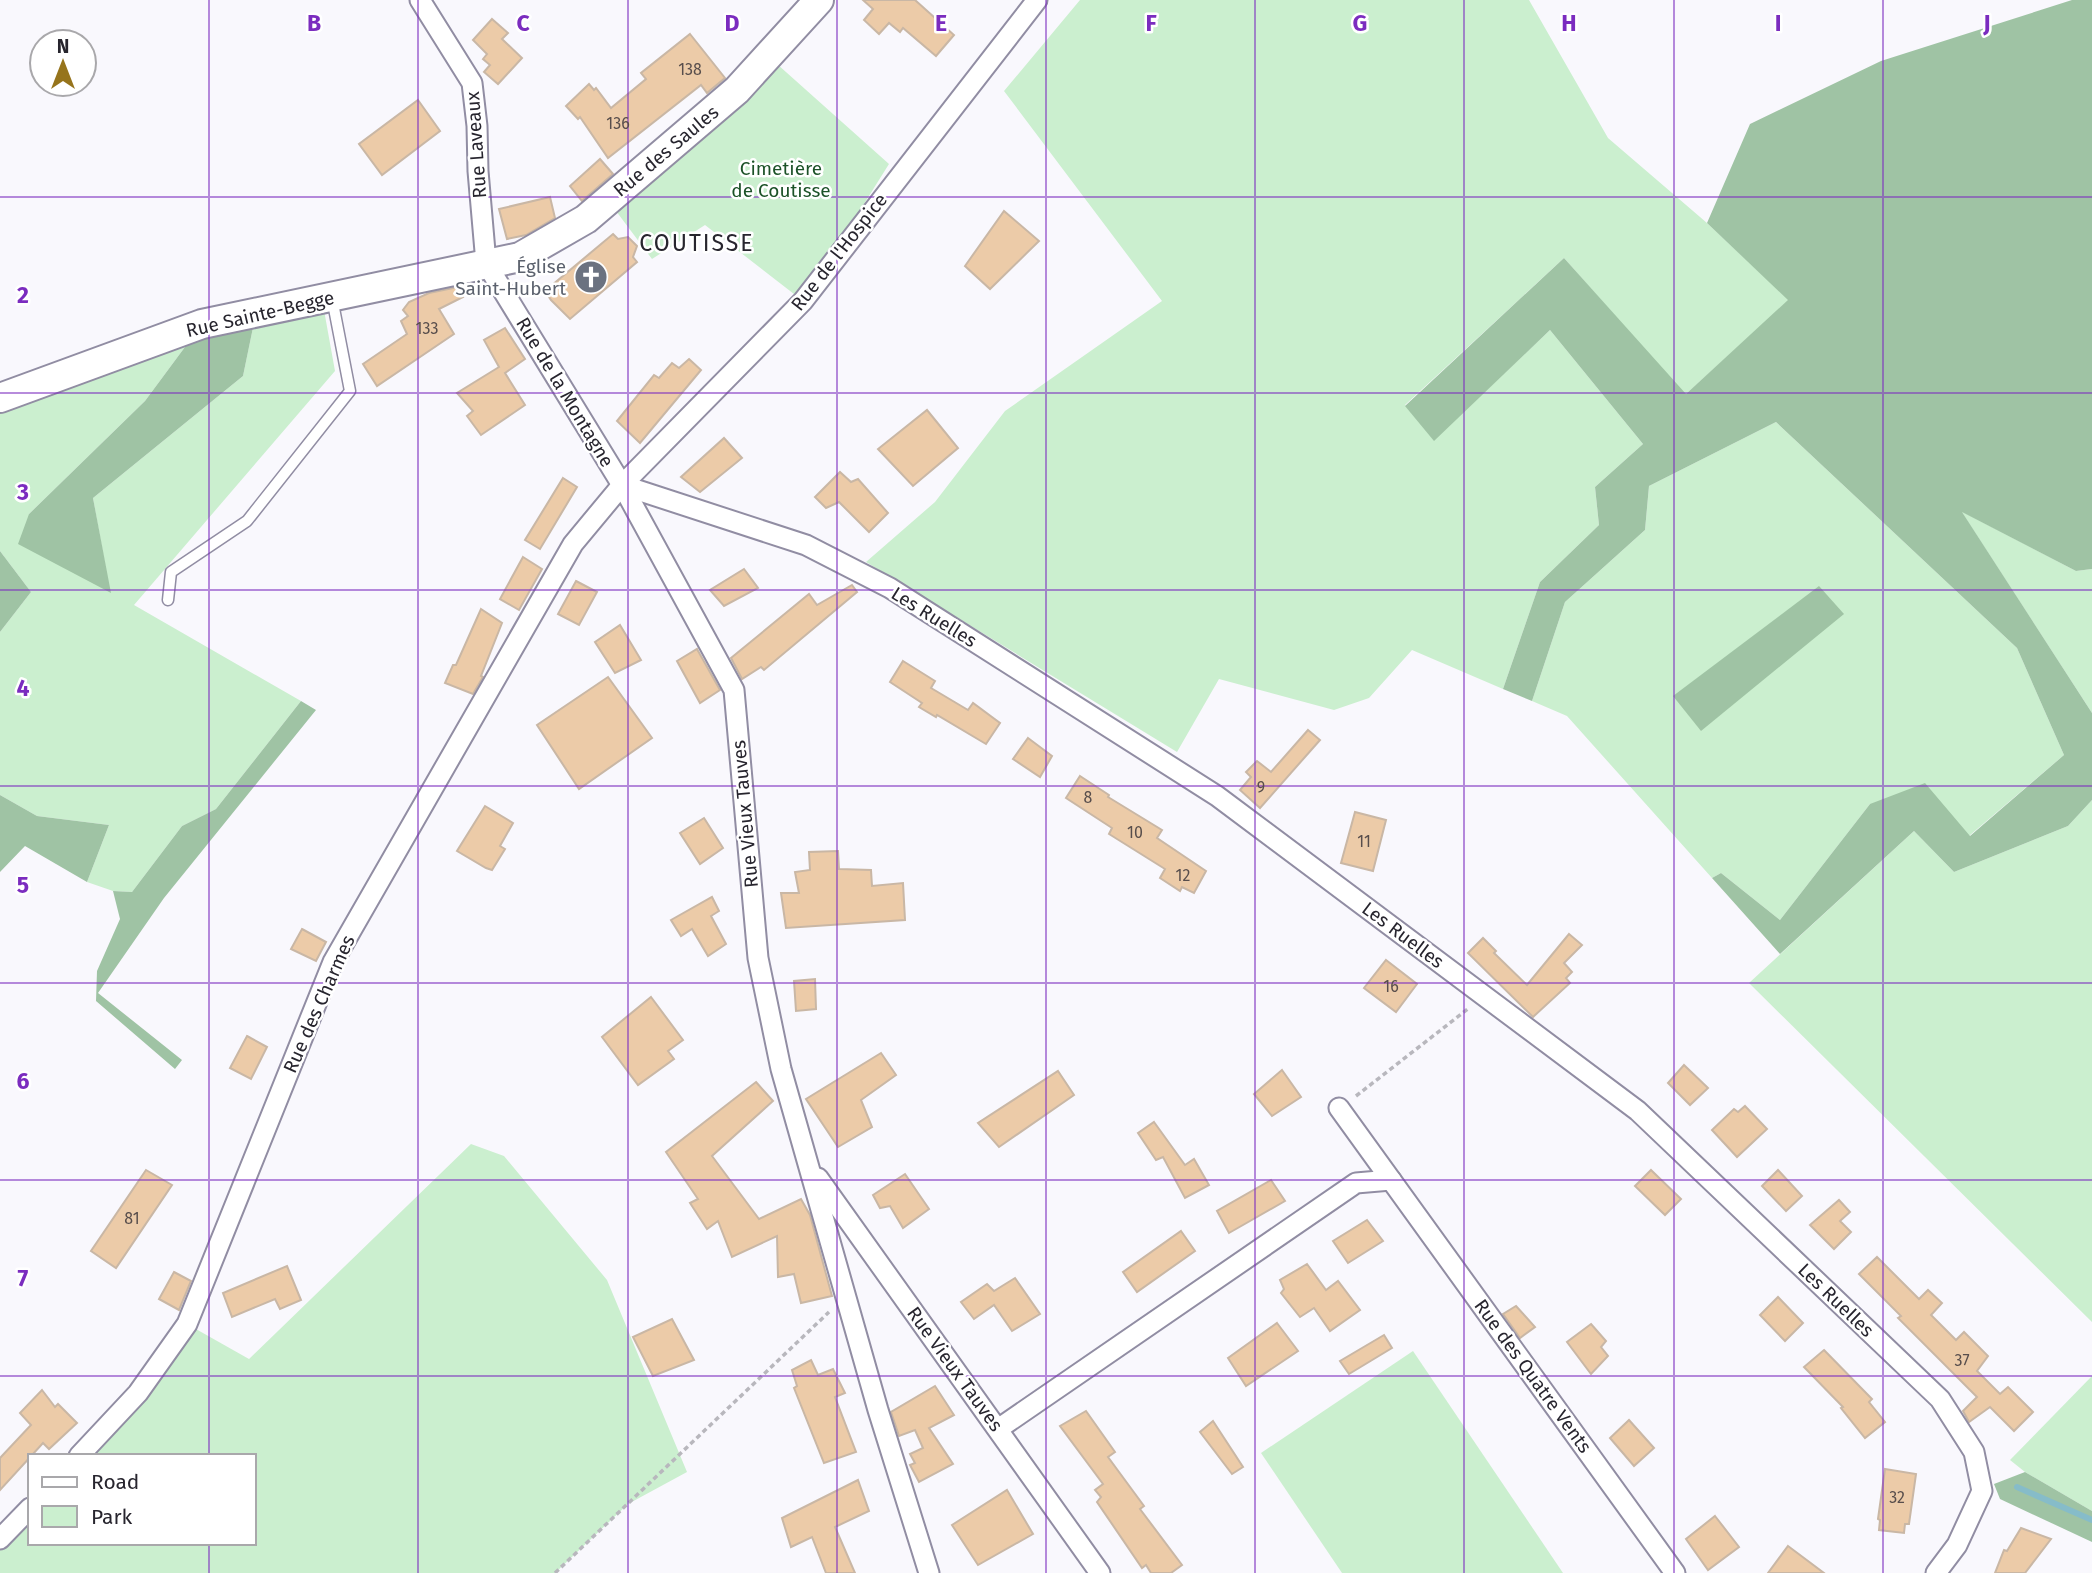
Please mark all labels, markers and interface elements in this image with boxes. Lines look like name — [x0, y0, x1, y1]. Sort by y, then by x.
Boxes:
text: B — [307, 9, 321, 37]
text: C — [516, 9, 530, 37]
text: D — [725, 9, 740, 37]
text: E — [935, 9, 947, 37]
text: F — [1145, 9, 1157, 37]
text: G — [1353, 9, 1367, 37]
text: H — [1561, 9, 1577, 37]
text: I — [1775, 9, 1781, 37]
text: J — [1982, 9, 1991, 37]
north arrow — [28, 28, 98, 98]
text: N — [57, 35, 69, 58]
house number: 138 — [678, 60, 702, 79]
street label: Rue Laveaux — [461, 90, 491, 199]
street label: Rue des Saules — [609, 100, 723, 202]
house number: 136 — [606, 114, 630, 133]
park label: Cimetière de Coutisse — [731, 157, 831, 202]
street label: Rue de l'Hospice — [786, 189, 892, 315]
district label: COUTISSE — [639, 229, 755, 257]
place label: Église Saint-Hubert — [455, 255, 566, 300]
church icon: Église Saint-Hubert — [572, 258, 610, 296]
text: 2 — [17, 281, 29, 309]
street label: Rue Sainte-Begge — [184, 286, 336, 342]
street label: Rue de la Montagne — [511, 313, 619, 471]
house number: 133 — [416, 319, 438, 338]
text: 3 — [16, 478, 29, 506]
street label: Les Ruelles — [887, 582, 981, 652]
text: 4 — [17, 674, 30, 702]
street label: Rue Vieux Tauves — [727, 739, 763, 889]
house number: 9 — [1257, 778, 1265, 797]
house number: 8 — [1084, 788, 1093, 807]
house number: 10 — [1127, 823, 1143, 842]
house number: 11 — [1357, 832, 1371, 851]
house number: 12 — [1176, 866, 1190, 885]
text: 5 — [17, 871, 29, 899]
street label: Les Ruelles — [1358, 897, 1449, 973]
street label: Rue des Charmes — [278, 931, 360, 1076]
house number: 16 — [1383, 977, 1399, 996]
text: 6 — [17, 1067, 30, 1095]
house number: 81 — [124, 1209, 140, 1228]
street label: Les Ruelles — [1793, 1258, 1879, 1342]
text: 7 — [18, 1264, 29, 1292]
street label: Rue des Quatre Vents — [1469, 1295, 1597, 1457]
street label: Rue Vieux Tauves — [902, 1302, 1008, 1436]
house number: 37 — [1954, 1351, 1970, 1370]
legend — [28, 1454, 256, 1545]
text: Road — [91, 1469, 139, 1495]
house number: 32 — [1889, 1488, 1905, 1507]
text: Park — [91, 1504, 133, 1530]

